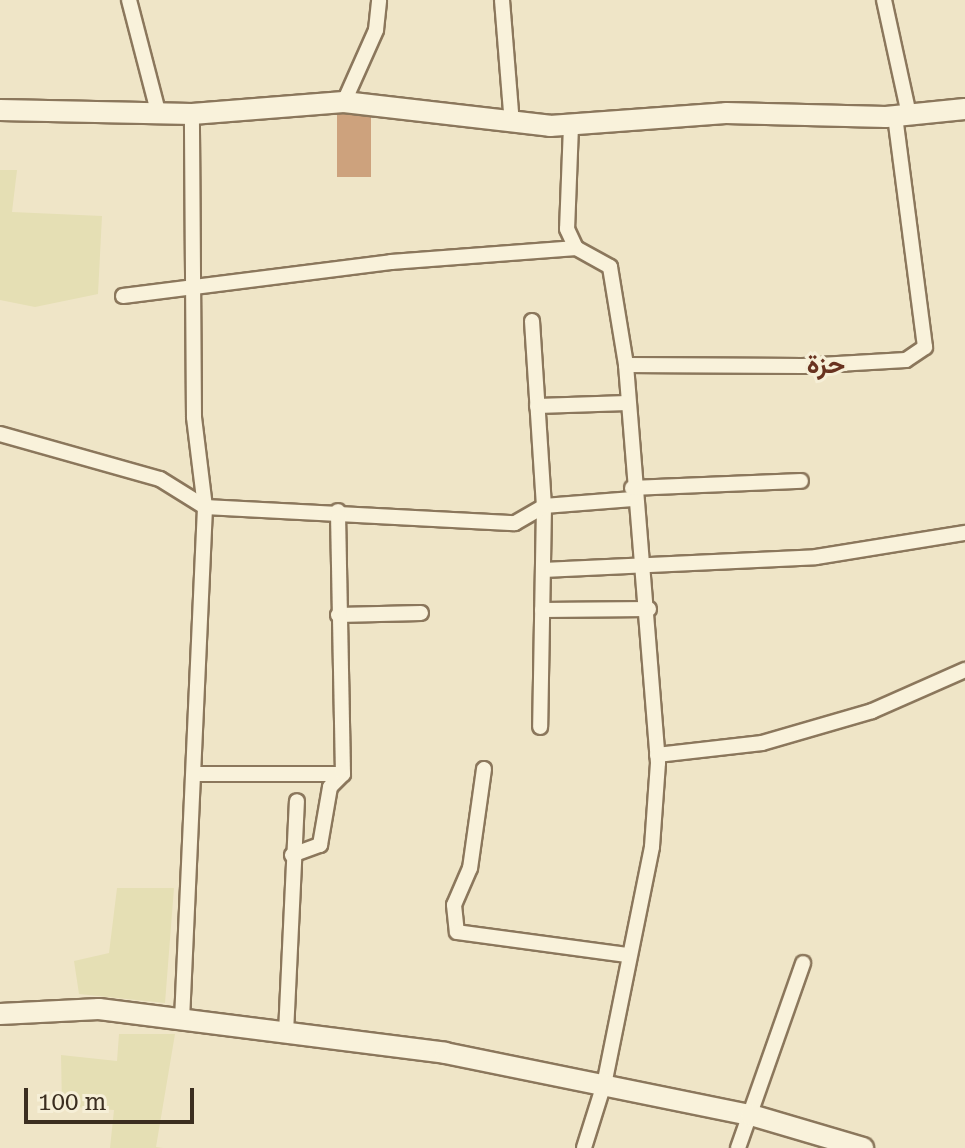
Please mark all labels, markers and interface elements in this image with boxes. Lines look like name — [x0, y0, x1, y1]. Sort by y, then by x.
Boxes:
district label: حزة — [807, 349, 845, 381]
scale bar — [28, 1072, 198, 1122]
text: 100 m — [38, 1088, 106, 1116]

